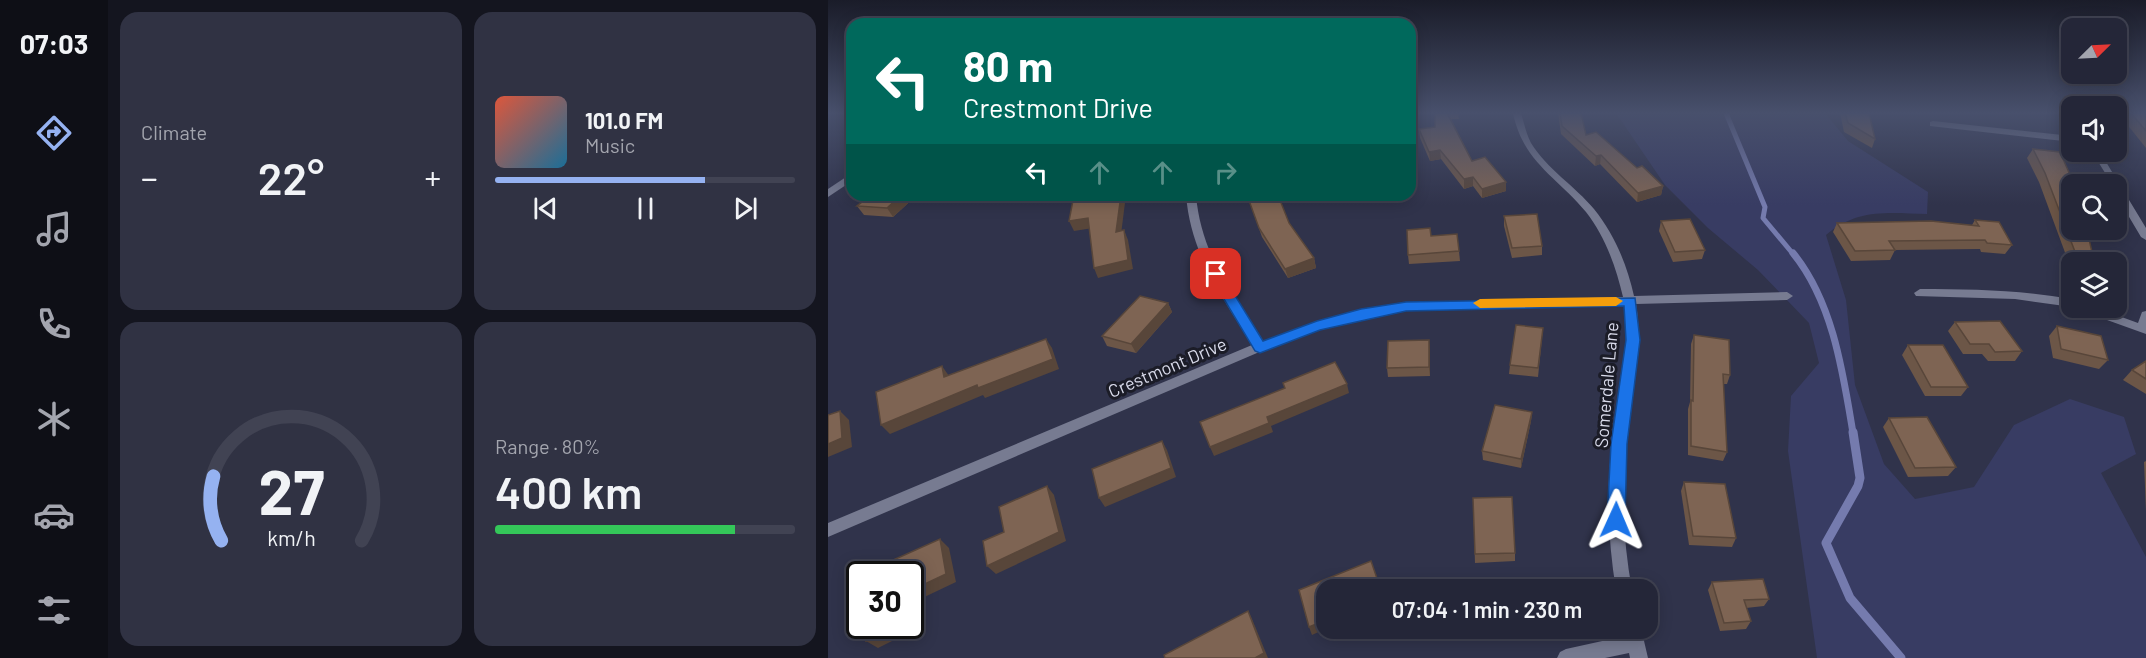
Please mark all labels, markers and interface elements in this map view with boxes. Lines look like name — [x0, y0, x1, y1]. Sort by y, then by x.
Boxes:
north arrow — [2061, 18, 2127, 84]
map controls — [2061, 18, 2127, 318]
text: 07:03 — [20, 27, 88, 59]
text: 80 m — [963, 40, 1053, 90]
icon: left — [864, 42, 942, 120]
text: Crestmont Drive — [963, 91, 1153, 123]
button: sound — [2061, 96, 2127, 162]
text: 101.0 FM — [585, 107, 663, 133]
icon: directions — [33, 112, 75, 154]
text: Climate — [141, 120, 207, 144]
text: Music — [585, 133, 635, 157]
text: 22° — [258, 150, 324, 204]
icon: left — [1020, 156, 1053, 189]
icon: ahead — [1083, 156, 1116, 189]
icon: ahead — [1146, 156, 1179, 189]
icon: right — [1209, 156, 1242, 189]
text: − — [141, 157, 158, 197]
text: + — [424, 157, 441, 197]
button: search — [2061, 174, 2127, 240]
icon: previous — [529, 192, 562, 225]
icon: pause — [629, 192, 662, 225]
icon: next — [729, 192, 762, 225]
icon: music — [33, 208, 75, 250]
pin — [1190, 248, 1241, 299]
button: layers — [2061, 252, 2127, 318]
icon: arrive — [1199, 257, 1232, 290]
icon: phone — [33, 303, 75, 345]
street label: Somerdale Lane — [1590, 321, 1622, 449]
street label: Crestmont Drive — [1104, 332, 1230, 402]
icon: climate — [33, 398, 75, 440]
text: Range · 80% — [495, 434, 600, 458]
text: 27 — [258, 453, 324, 527]
text: 400 km — [495, 464, 642, 518]
position arrow — [1584, 488, 1648, 552]
icon: car — [33, 494, 75, 536]
text: km/h — [267, 525, 315, 550]
speed limit sign: 30 — [846, 561, 924, 639]
icon: filters — [33, 589, 75, 631]
text: 07:04 · 1 min · 230 m — [1392, 596, 1582, 622]

